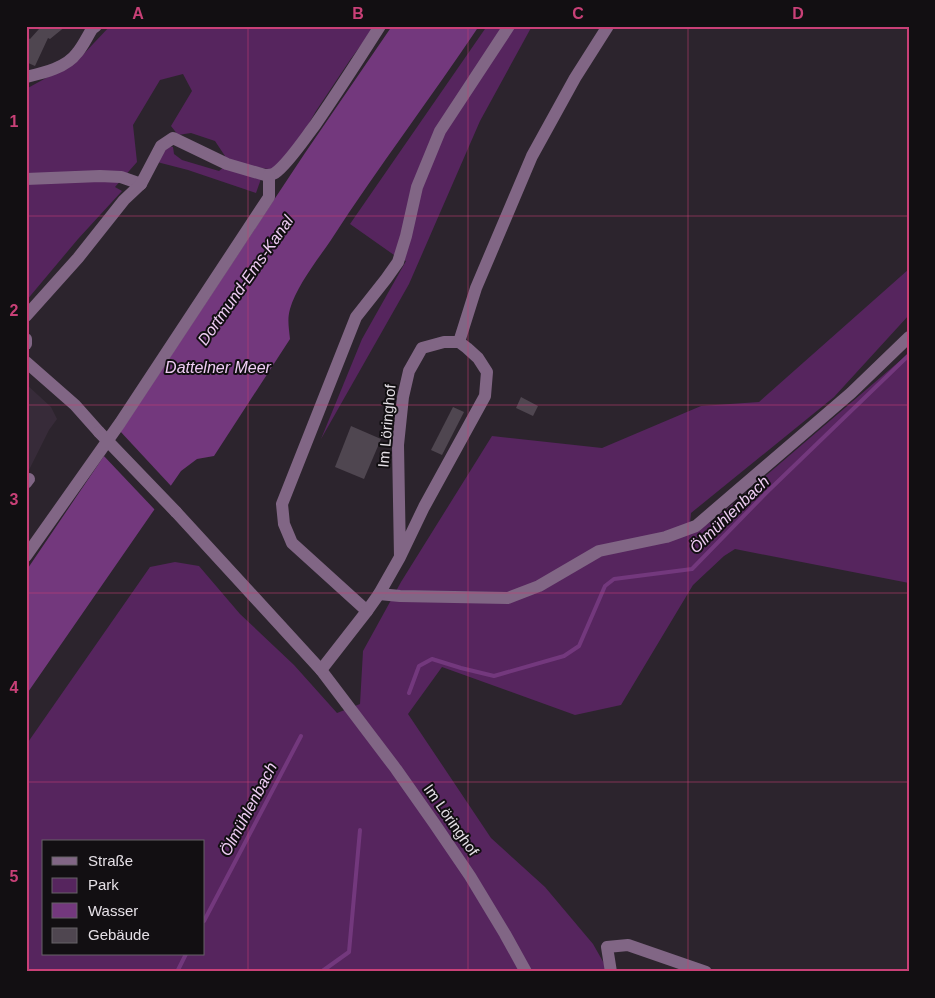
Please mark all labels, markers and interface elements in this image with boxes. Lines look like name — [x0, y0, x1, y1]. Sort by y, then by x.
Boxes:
text: A — [132, 5, 144, 22]
text: B — [352, 5, 364, 22]
text: C — [572, 5, 584, 22]
text: D — [792, 5, 804, 22]
text: 1 — [10, 113, 19, 130]
water label: Dortmund-Ems-Kanal — [194, 212, 297, 348]
text: 2 — [10, 302, 19, 319]
water label: Dattelner Meer — [165, 359, 272, 376]
street label: Im Löringhof — [374, 383, 399, 468]
water label: Ölmühlenbach — [686, 472, 772, 556]
text: 3 — [10, 491, 19, 508]
text: 4 — [10, 679, 19, 696]
water label: Ölmühlenbach — [217, 760, 280, 859]
street label: Im Löringhof — [421, 781, 483, 859]
legend — [42, 840, 205, 956]
text: Straße — [88, 852, 133, 869]
text: 5 — [10, 868, 19, 885]
text: Park — [88, 876, 119, 893]
text: Wasser — [88, 902, 138, 919]
text: Gebäude — [88, 926, 150, 943]

